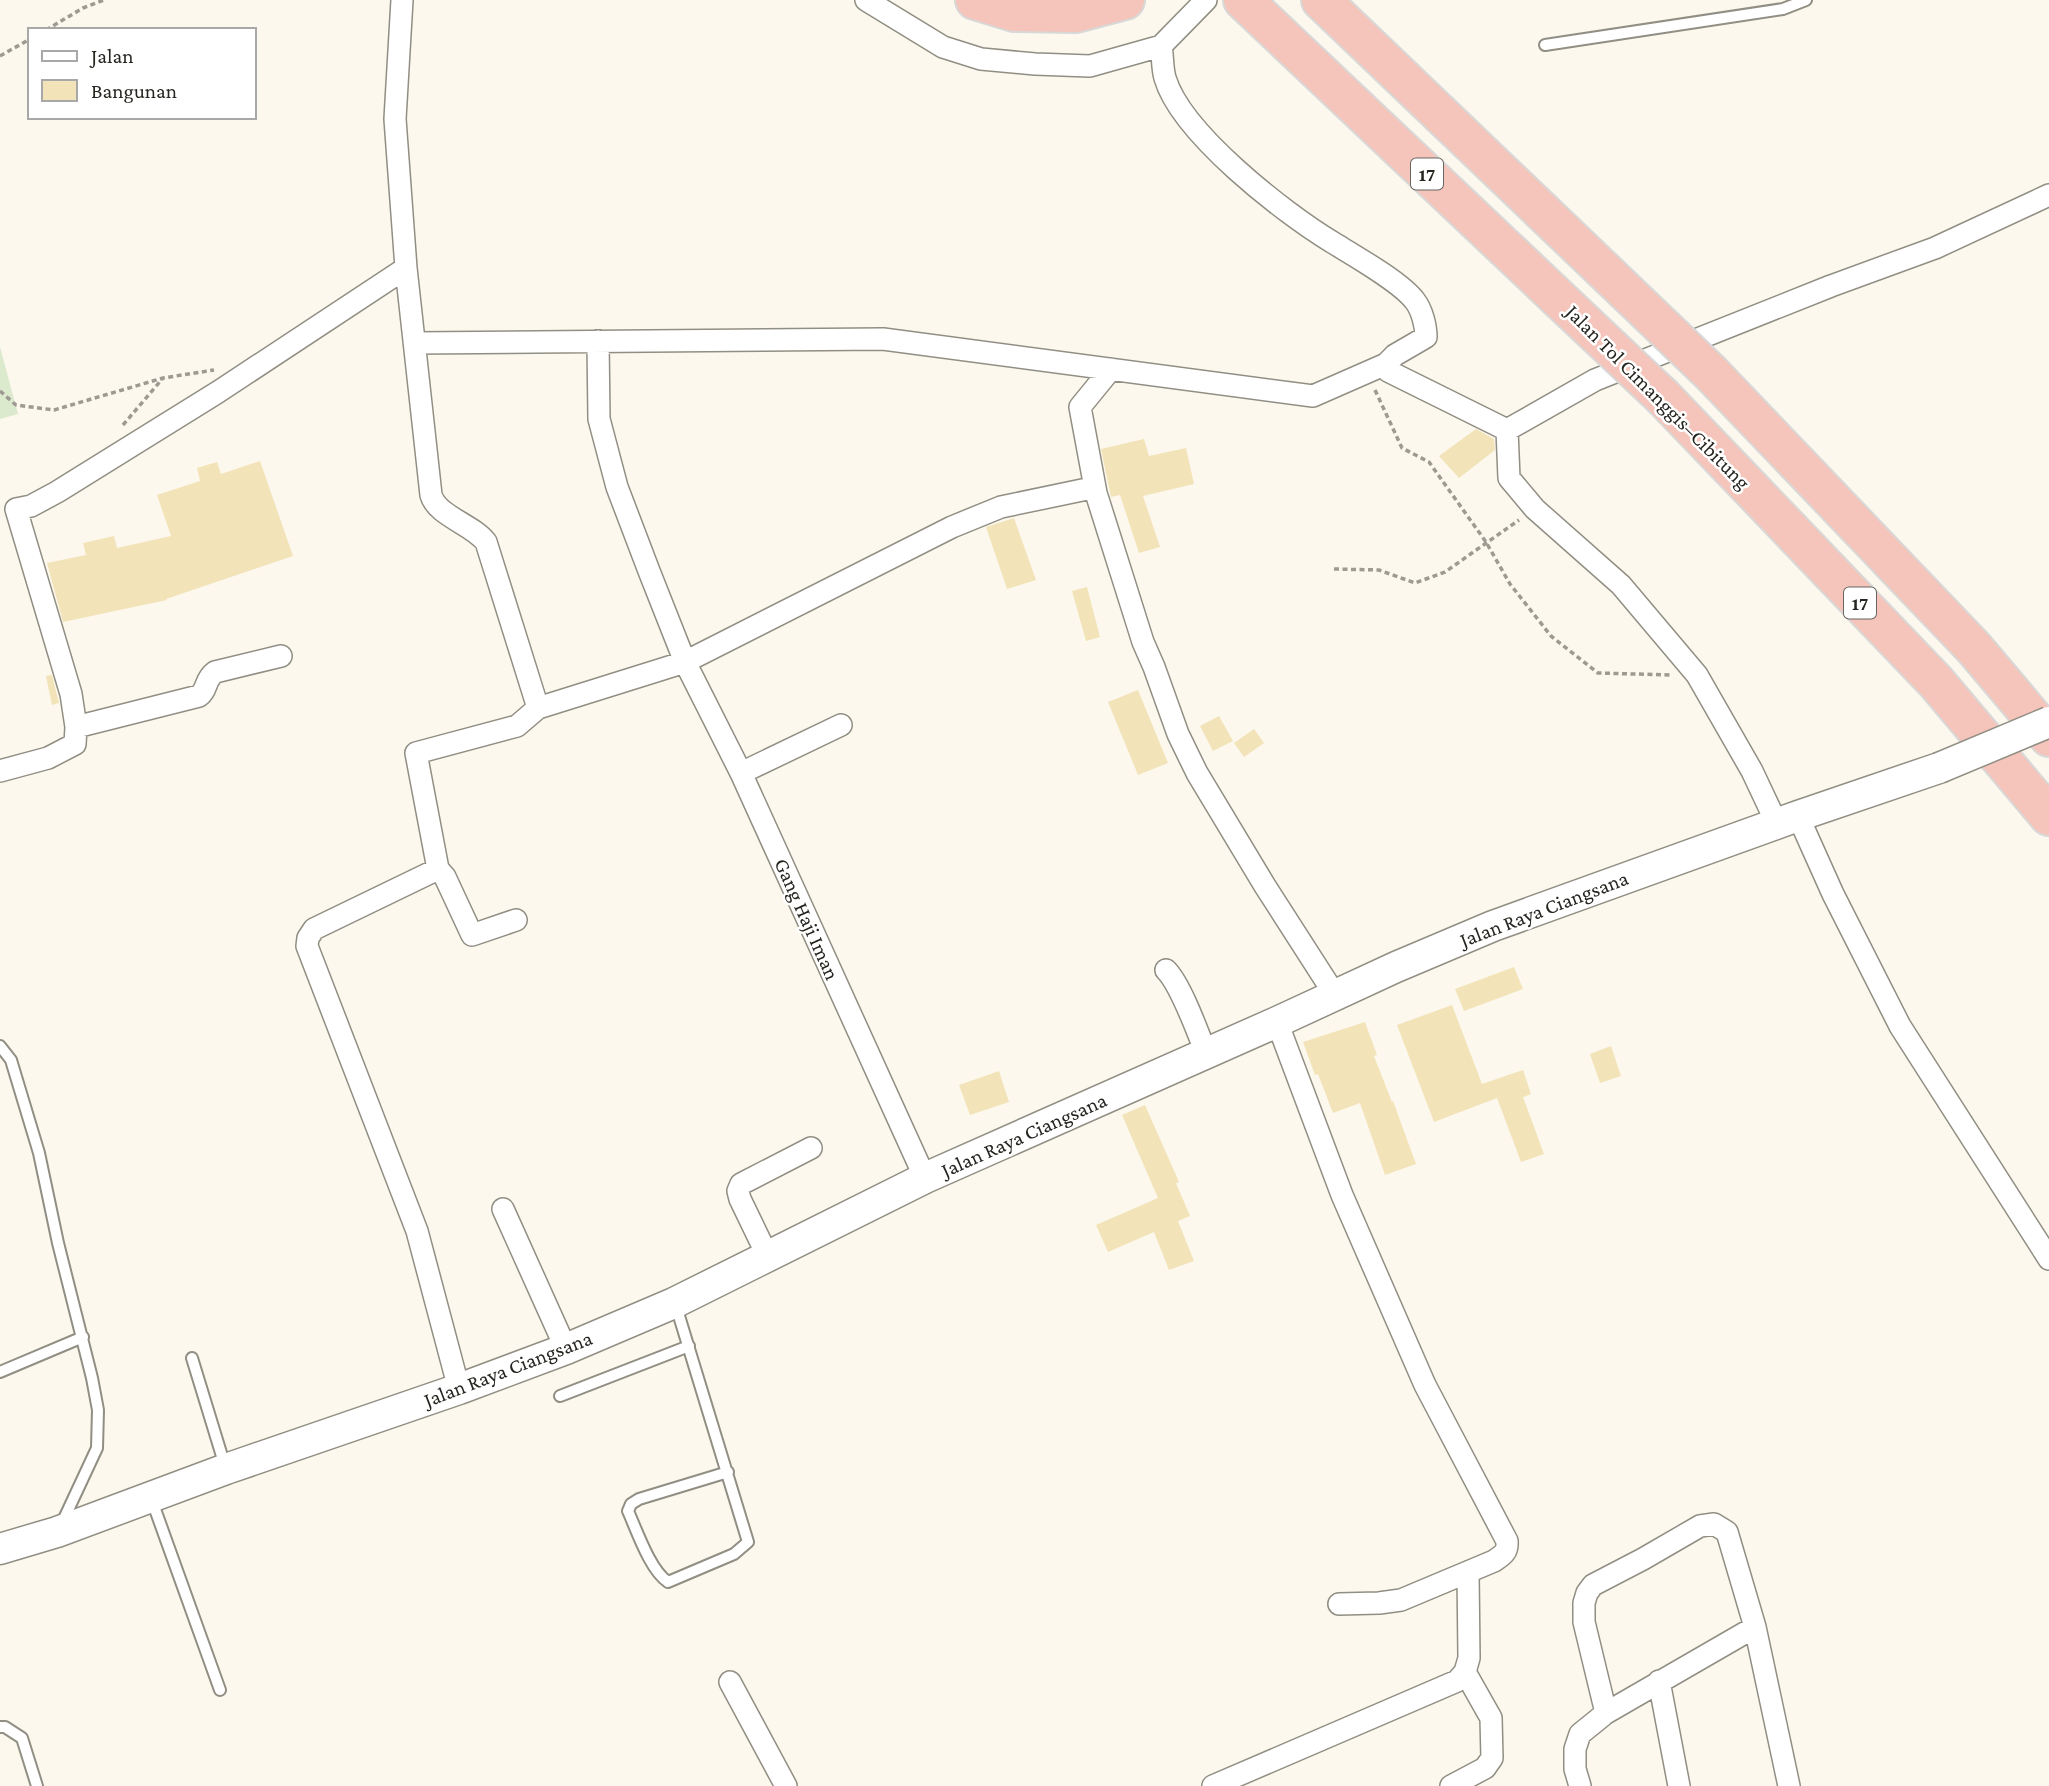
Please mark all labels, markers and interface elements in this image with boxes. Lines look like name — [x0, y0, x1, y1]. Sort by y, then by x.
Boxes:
legend — [28, 28, 256, 119]
text: Jalan — [89, 44, 133, 68]
text: Bangunan — [91, 79, 177, 103]
road number: 17 — [1411, 158, 1443, 190]
street label: Jalan Tol Cimanggis–Cibitung — [1559, 298, 1755, 494]
road number: 17 — [1844, 588, 1876, 618]
street label: Gang Haji Iman — [769, 854, 845, 984]
street label: Jalan Raya Ciangsana — [1454, 866, 1632, 953]
street label: Jalan Raya Ciangsana — [936, 1088, 1111, 1183]
street label: Jalan Raya Ciangsana — [418, 1326, 596, 1413]

